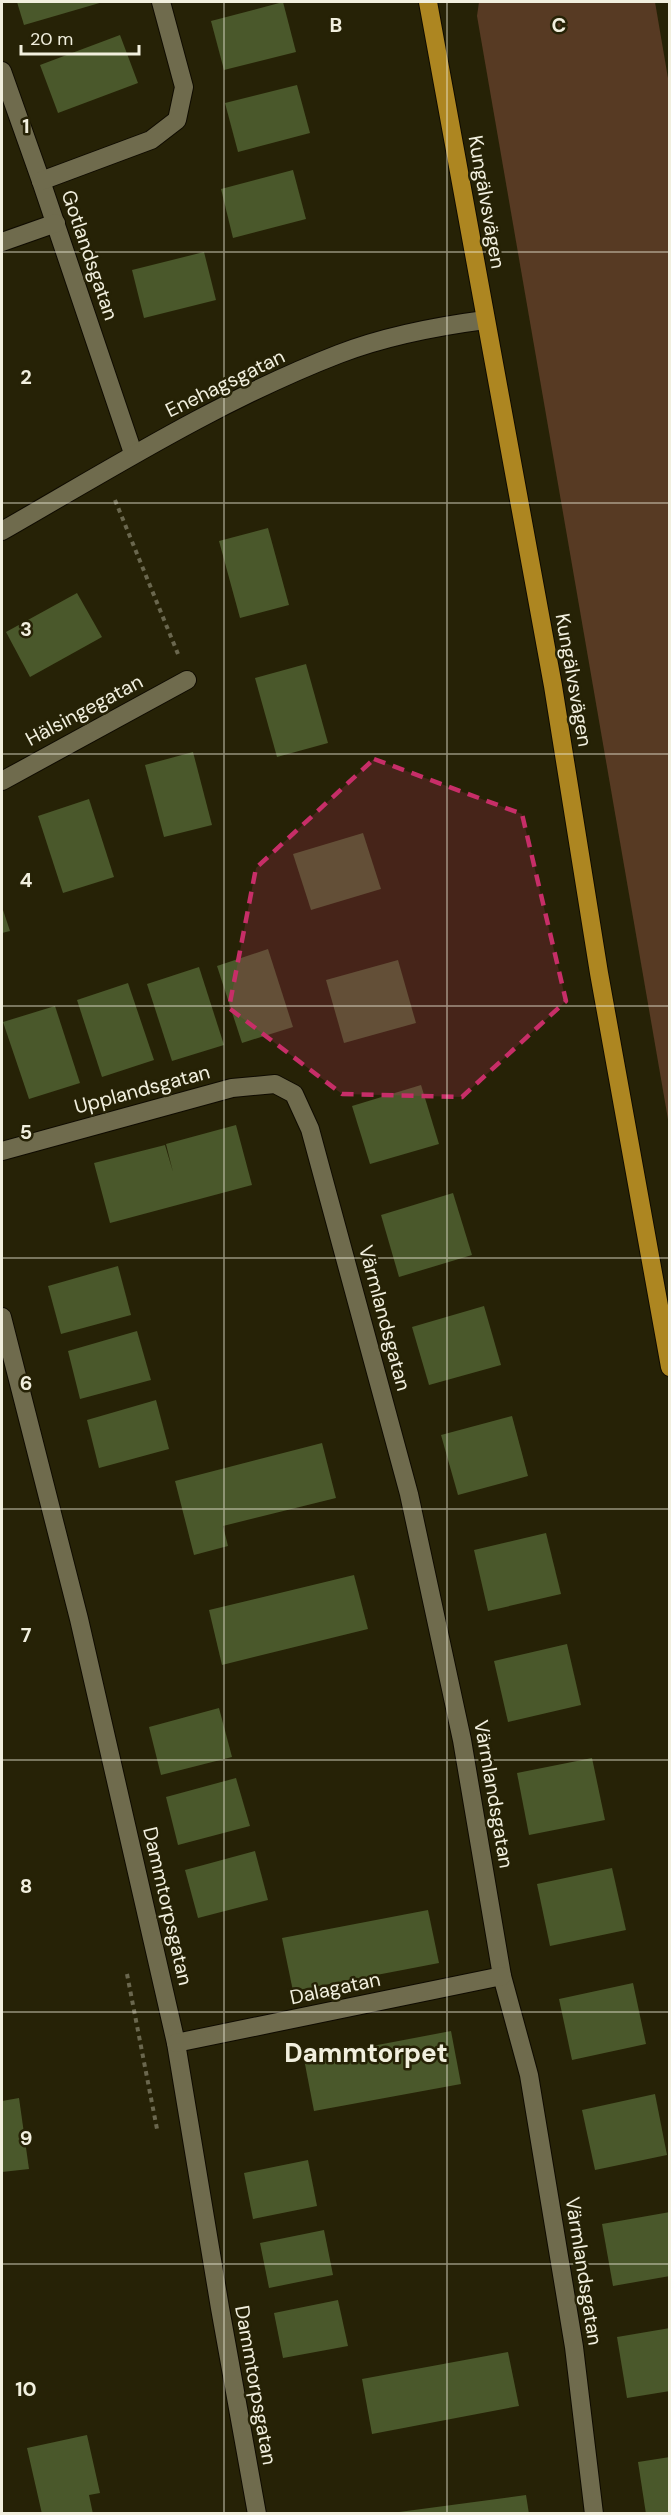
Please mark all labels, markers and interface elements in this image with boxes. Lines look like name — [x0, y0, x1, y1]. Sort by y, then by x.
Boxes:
text: B — [330, 12, 342, 38]
text: C — [552, 12, 566, 38]
scale bar — [21, 18, 140, 56]
text: 20 m — [30, 27, 73, 51]
text: 1 — [22, 113, 30, 139]
street label: Kungälvsvägen — [462, 133, 512, 271]
street label: Gotlandsgatan — [56, 187, 124, 323]
street label: Enehagsgatan — [161, 343, 289, 423]
text: 2 — [20, 364, 32, 390]
street label: Kungälvsvägen — [549, 611, 599, 749]
text: 3 — [20, 616, 32, 642]
street label: Hälsingegatan — [21, 668, 147, 752]
text: 4 — [20, 867, 33, 893]
street label: Upplandsgatan — [71, 1058, 213, 1120]
text: 5 — [20, 1119, 32, 1145]
street label: Värmlandsgatan — [353, 1242, 417, 1394]
text: 6 — [20, 1370, 32, 1396]
text: 7 — [21, 1622, 32, 1648]
street label: Värmlandsgatan — [468, 1718, 520, 1870]
street label: Dammtorpsgatan — [137, 1824, 199, 1988]
text: 8 — [20, 1873, 32, 1899]
street label: Dalagatan — [287, 1966, 383, 2010]
district label: Dammtorpet — [284, 2036, 448, 2070]
text: 9 — [20, 2125, 32, 2151]
street label: Värmlandsgatan — [559, 2195, 609, 2347]
street label: Dammtorpsgatan — [229, 2303, 283, 2467]
text: 10 — [15, 2376, 37, 2402]

